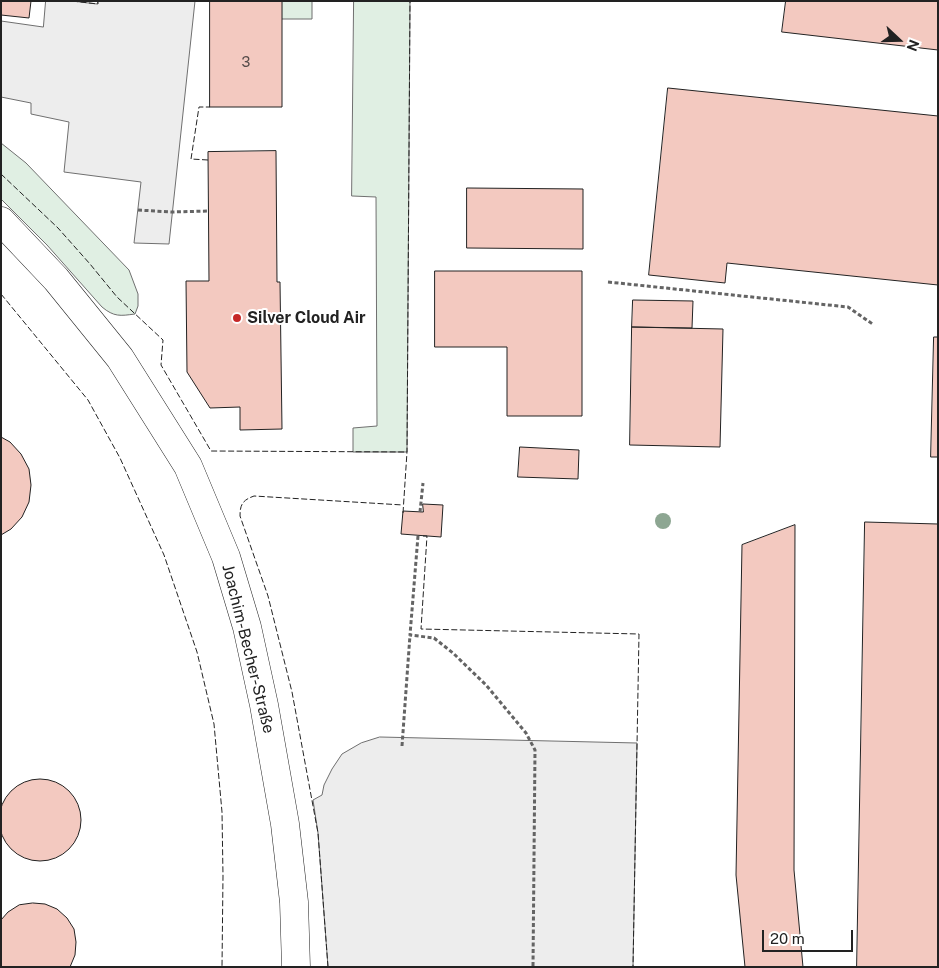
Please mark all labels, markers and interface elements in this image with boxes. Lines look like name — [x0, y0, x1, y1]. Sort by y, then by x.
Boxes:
north arrow — [874, 15, 924, 65]
text: N — [904, 37, 922, 53]
house number: 3 — [242, 55, 250, 71]
place label: Silver Cloud Air — [247, 308, 366, 328]
marker: Silver Cloud Air — [231, 312, 243, 324]
street label: Joachim-Becher-Straße — [218, 562, 278, 736]
scale bar — [764, 920, 855, 952]
text: 20 m — [770, 930, 805, 947]

